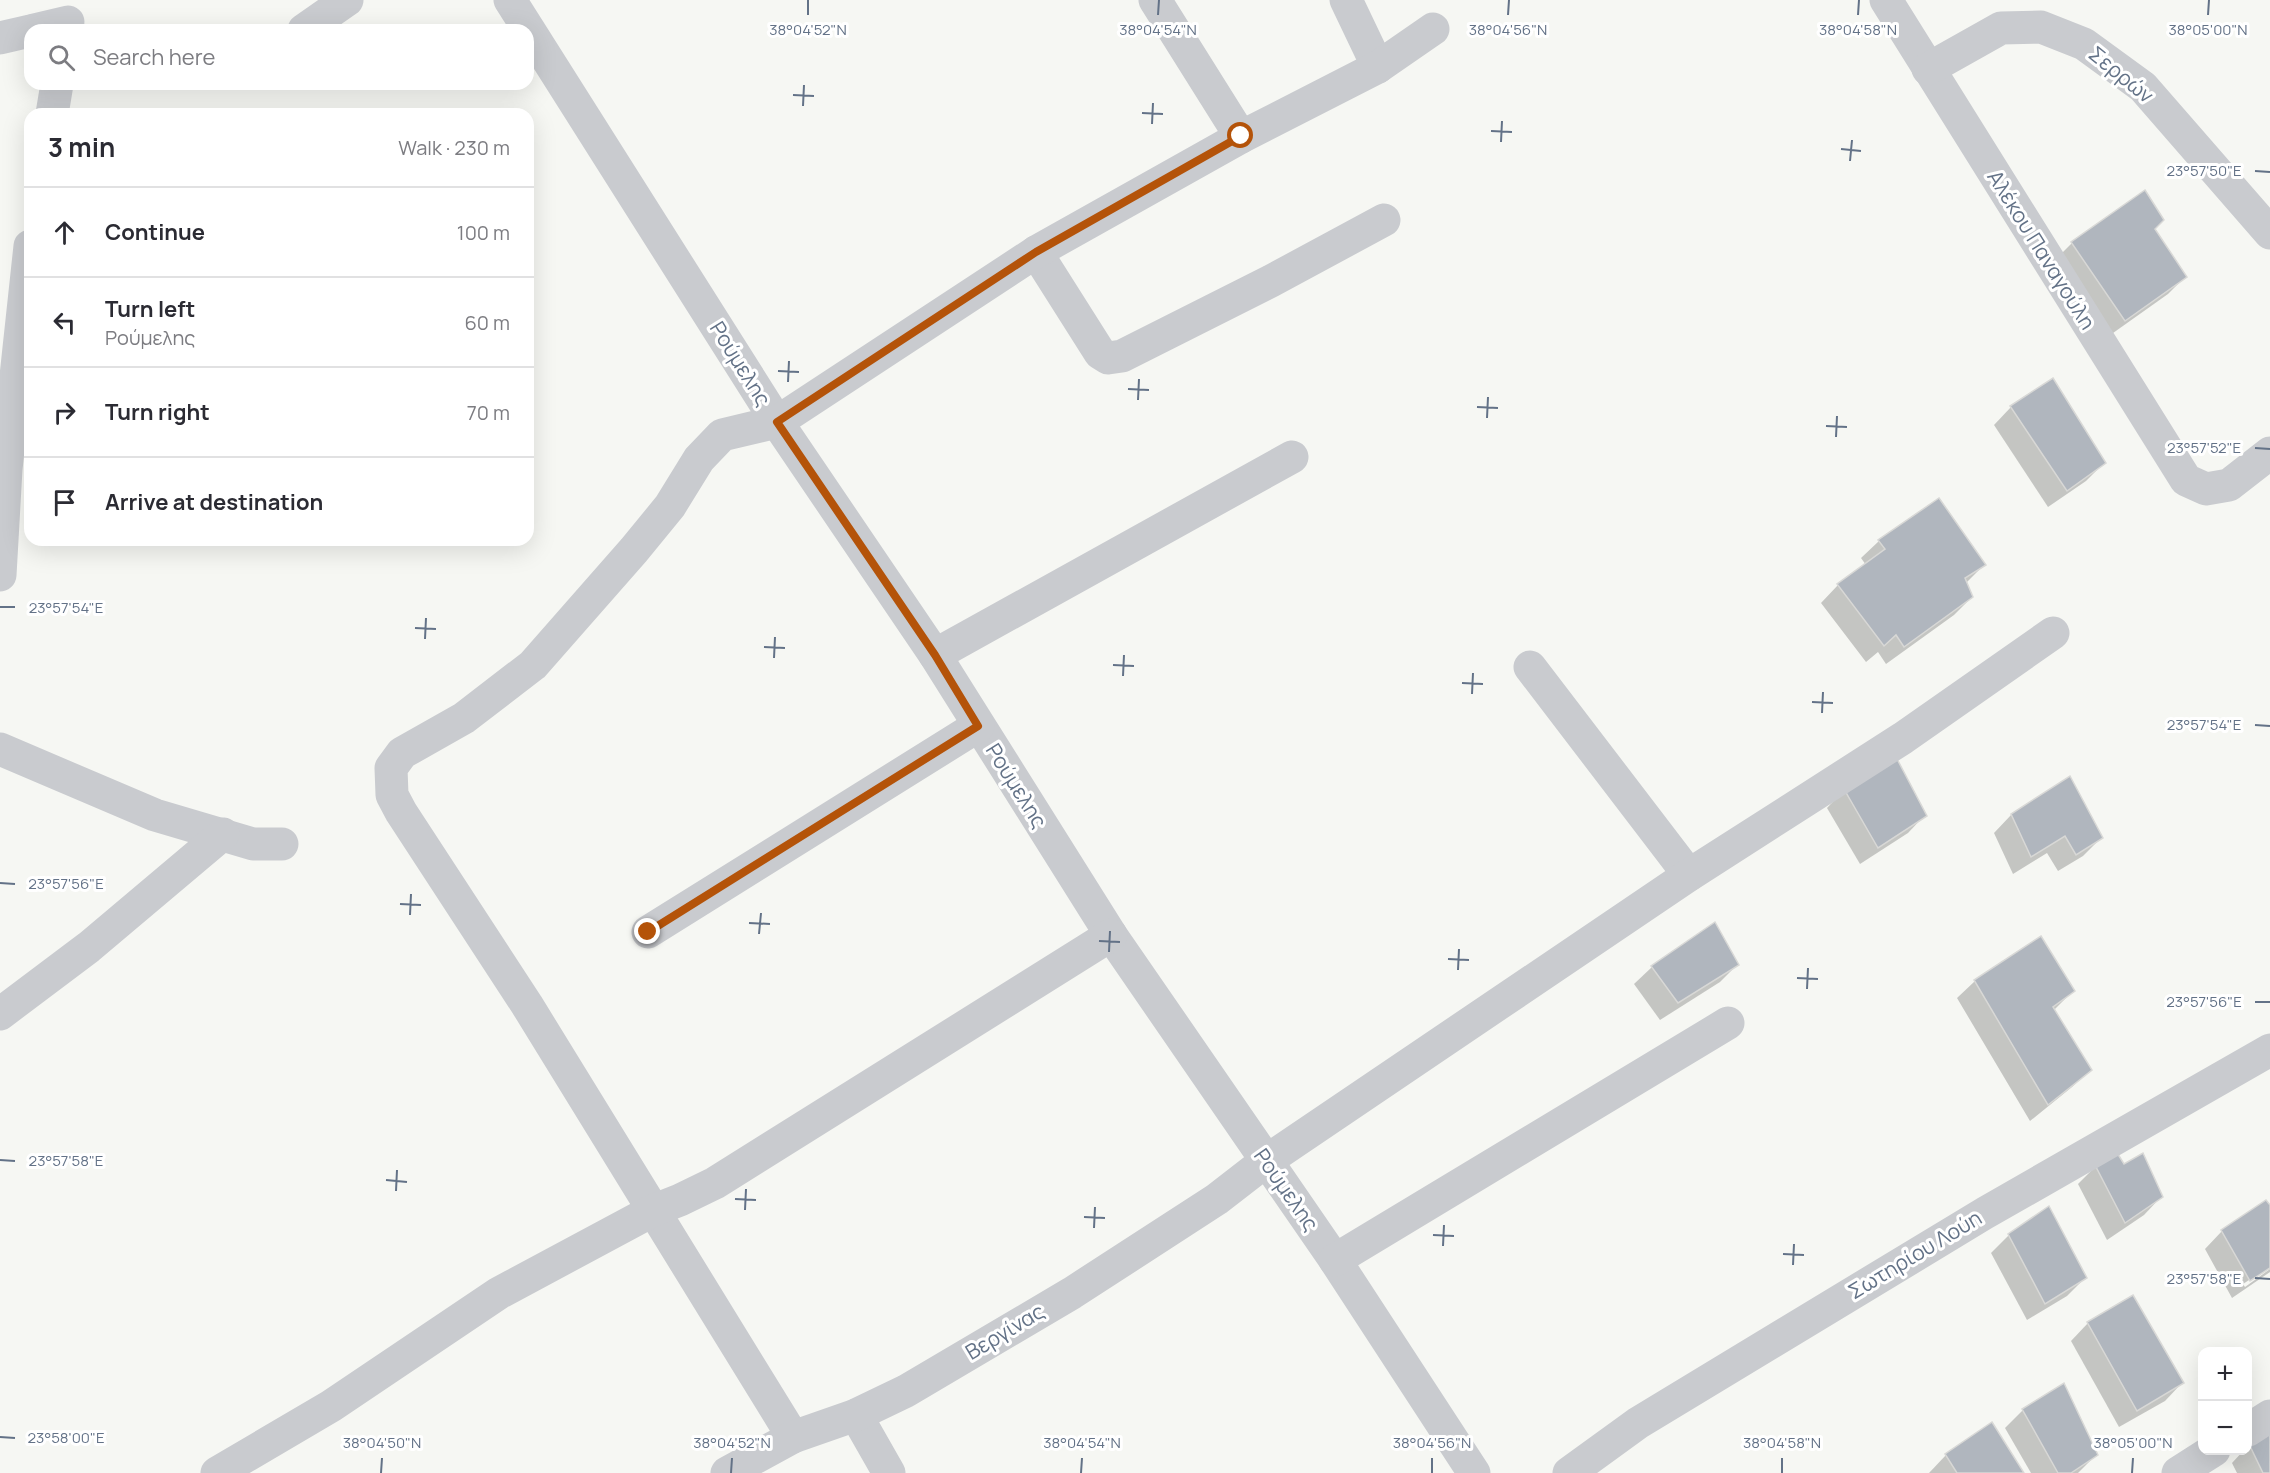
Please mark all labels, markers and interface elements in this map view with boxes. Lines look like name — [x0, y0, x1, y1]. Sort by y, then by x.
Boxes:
text: 38°04'52"N — [769, 19, 847, 40]
text: 38°04'54"N — [1119, 19, 1197, 40]
text: 38°04'56"N — [1469, 19, 1547, 40]
text: 38°04'58"N — [1819, 19, 1897, 40]
text: 38°05'00"N — [2168, 19, 2248, 40]
search box — [24, 24, 534, 90]
street label: Σερρών — [2083, 39, 2160, 109]
icon: search — [45, 41, 78, 74]
text: Search here — [93, 42, 215, 72]
route start — [1227, 122, 1253, 148]
text: 3 min — [48, 129, 115, 165]
text: Walk · 230 m — [398, 134, 510, 161]
text: 23°57'50"E — [2166, 160, 2242, 181]
street label: Αλέκου Παναγούλη — [1982, 165, 2102, 334]
icon: ahead — [48, 216, 81, 249]
text: Continue — [105, 217, 205, 247]
text: 100 m — [457, 219, 510, 246]
text: Turn left — [105, 294, 195, 324]
icon: left — [48, 306, 81, 339]
text: 60 m — [464, 309, 510, 336]
street label: Ρούμελης — [704, 316, 778, 411]
text: Ρούμελης — [105, 324, 195, 351]
icon: right — [48, 396, 81, 429]
text: Turn right — [105, 397, 210, 427]
text: 70 m — [467, 399, 510, 426]
text: 23°57'52"E — [2167, 437, 2241, 458]
icon: arrive — [48, 486, 81, 519]
text: Arrive at destination — [105, 487, 323, 517]
text: 23°57'54"E — [29, 597, 103, 618]
text: 23°57'54"E — [2167, 714, 2241, 735]
street label: Ρούμελης — [980, 738, 1054, 833]
text: 23°57'56"E — [28, 873, 104, 894]
route end — [634, 918, 660, 944]
text: 23°57'56"E — [2166, 991, 2242, 1012]
street label: Ρούμελης — [1248, 1143, 1326, 1236]
text: 23°57'58"E — [29, 1150, 103, 1171]
street label: Σωτηρίου Λούη — [1843, 1203, 1986, 1305]
text: 23°57'58"E — [2167, 1268, 2241, 1289]
street label: Βεργίνας — [960, 1297, 1049, 1366]
map controls — [2198, 1347, 2252, 1455]
button: + — [2198, 1347, 2252, 1401]
button: − — [2198, 1401, 2252, 1455]
text: 23°58'00"E — [28, 1427, 104, 1448]
text: 38°04'50"N — [343, 1432, 421, 1453]
text: 38°04'52"N — [693, 1432, 771, 1453]
text: 38°04'54"N — [1043, 1432, 1121, 1453]
text: 38°04'56"N — [1393, 1432, 1471, 1453]
text: 38°04'58"N — [1743, 1432, 1821, 1453]
text: 38°05'00"N — [2093, 1432, 2173, 1453]

